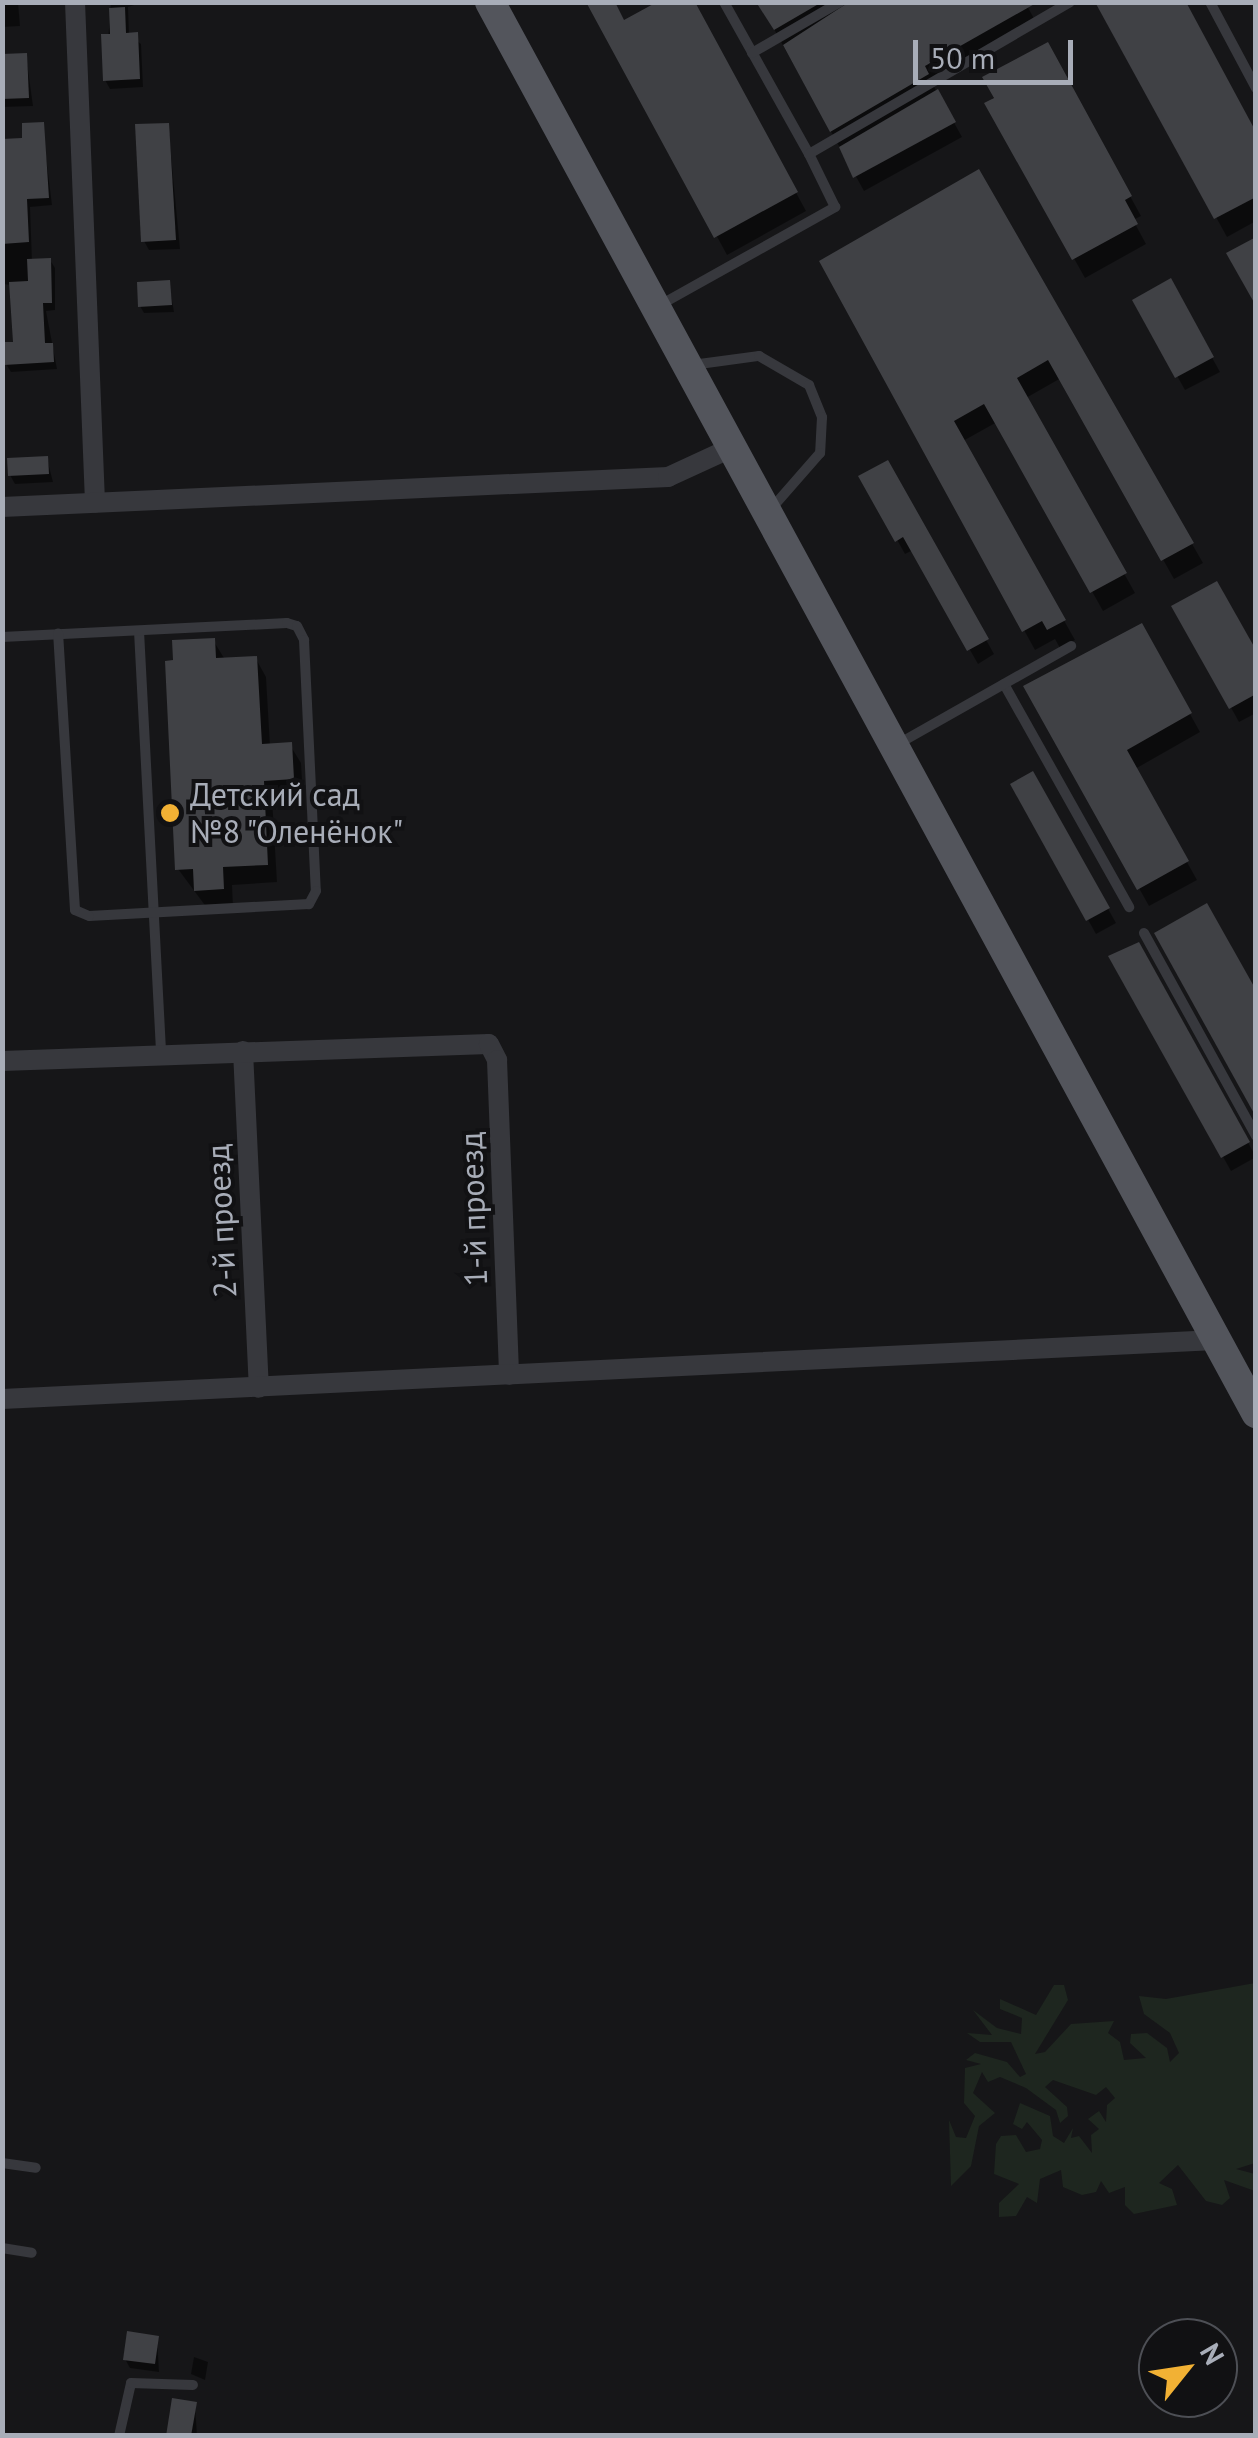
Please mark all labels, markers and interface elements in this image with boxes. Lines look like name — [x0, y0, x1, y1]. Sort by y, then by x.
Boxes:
scale bar — [918, 20, 1078, 82]
text: 50 m — [930, 38, 995, 77]
place label: Детский сад №8 "Оленёнок" — [190, 776, 405, 851]
marker: Детский сад №8 "Оленёнок" — [159, 802, 181, 824]
street label: 1-й проезд — [451, 1131, 495, 1287]
street label: 2-й проезд — [198, 1143, 244, 1299]
north arrow — [1138, 2318, 1238, 2418]
text: N — [1192, 2337, 1233, 2371]

